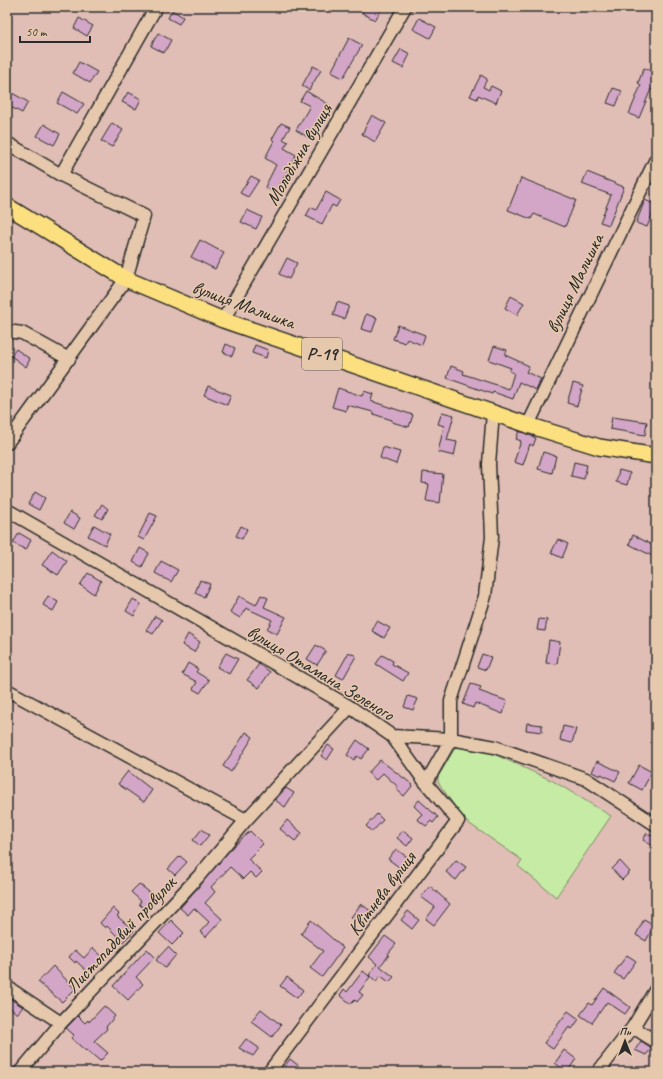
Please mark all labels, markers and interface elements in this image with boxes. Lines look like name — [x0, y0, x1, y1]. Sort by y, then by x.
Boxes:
scale bar — [20, 18, 90, 44]
text: 50 m — [26, 24, 48, 40]
street label: Молодіжна вулиця — [260, 98, 338, 210]
street label: вулиця Малишка — [541, 228, 610, 337]
street label: вулиця Малишка — [189, 275, 300, 335]
road number: Р-19 — [302, 338, 342, 370]
street label: вулиця Отамана Зеленого — [243, 619, 400, 727]
street label: Квітнева вулиця — [342, 845, 422, 940]
street label: Листопадовий провулок — [60, 870, 183, 998]
north arrow — [605, 1021, 645, 1061]
text: Пн — [619, 1024, 632, 1038]

